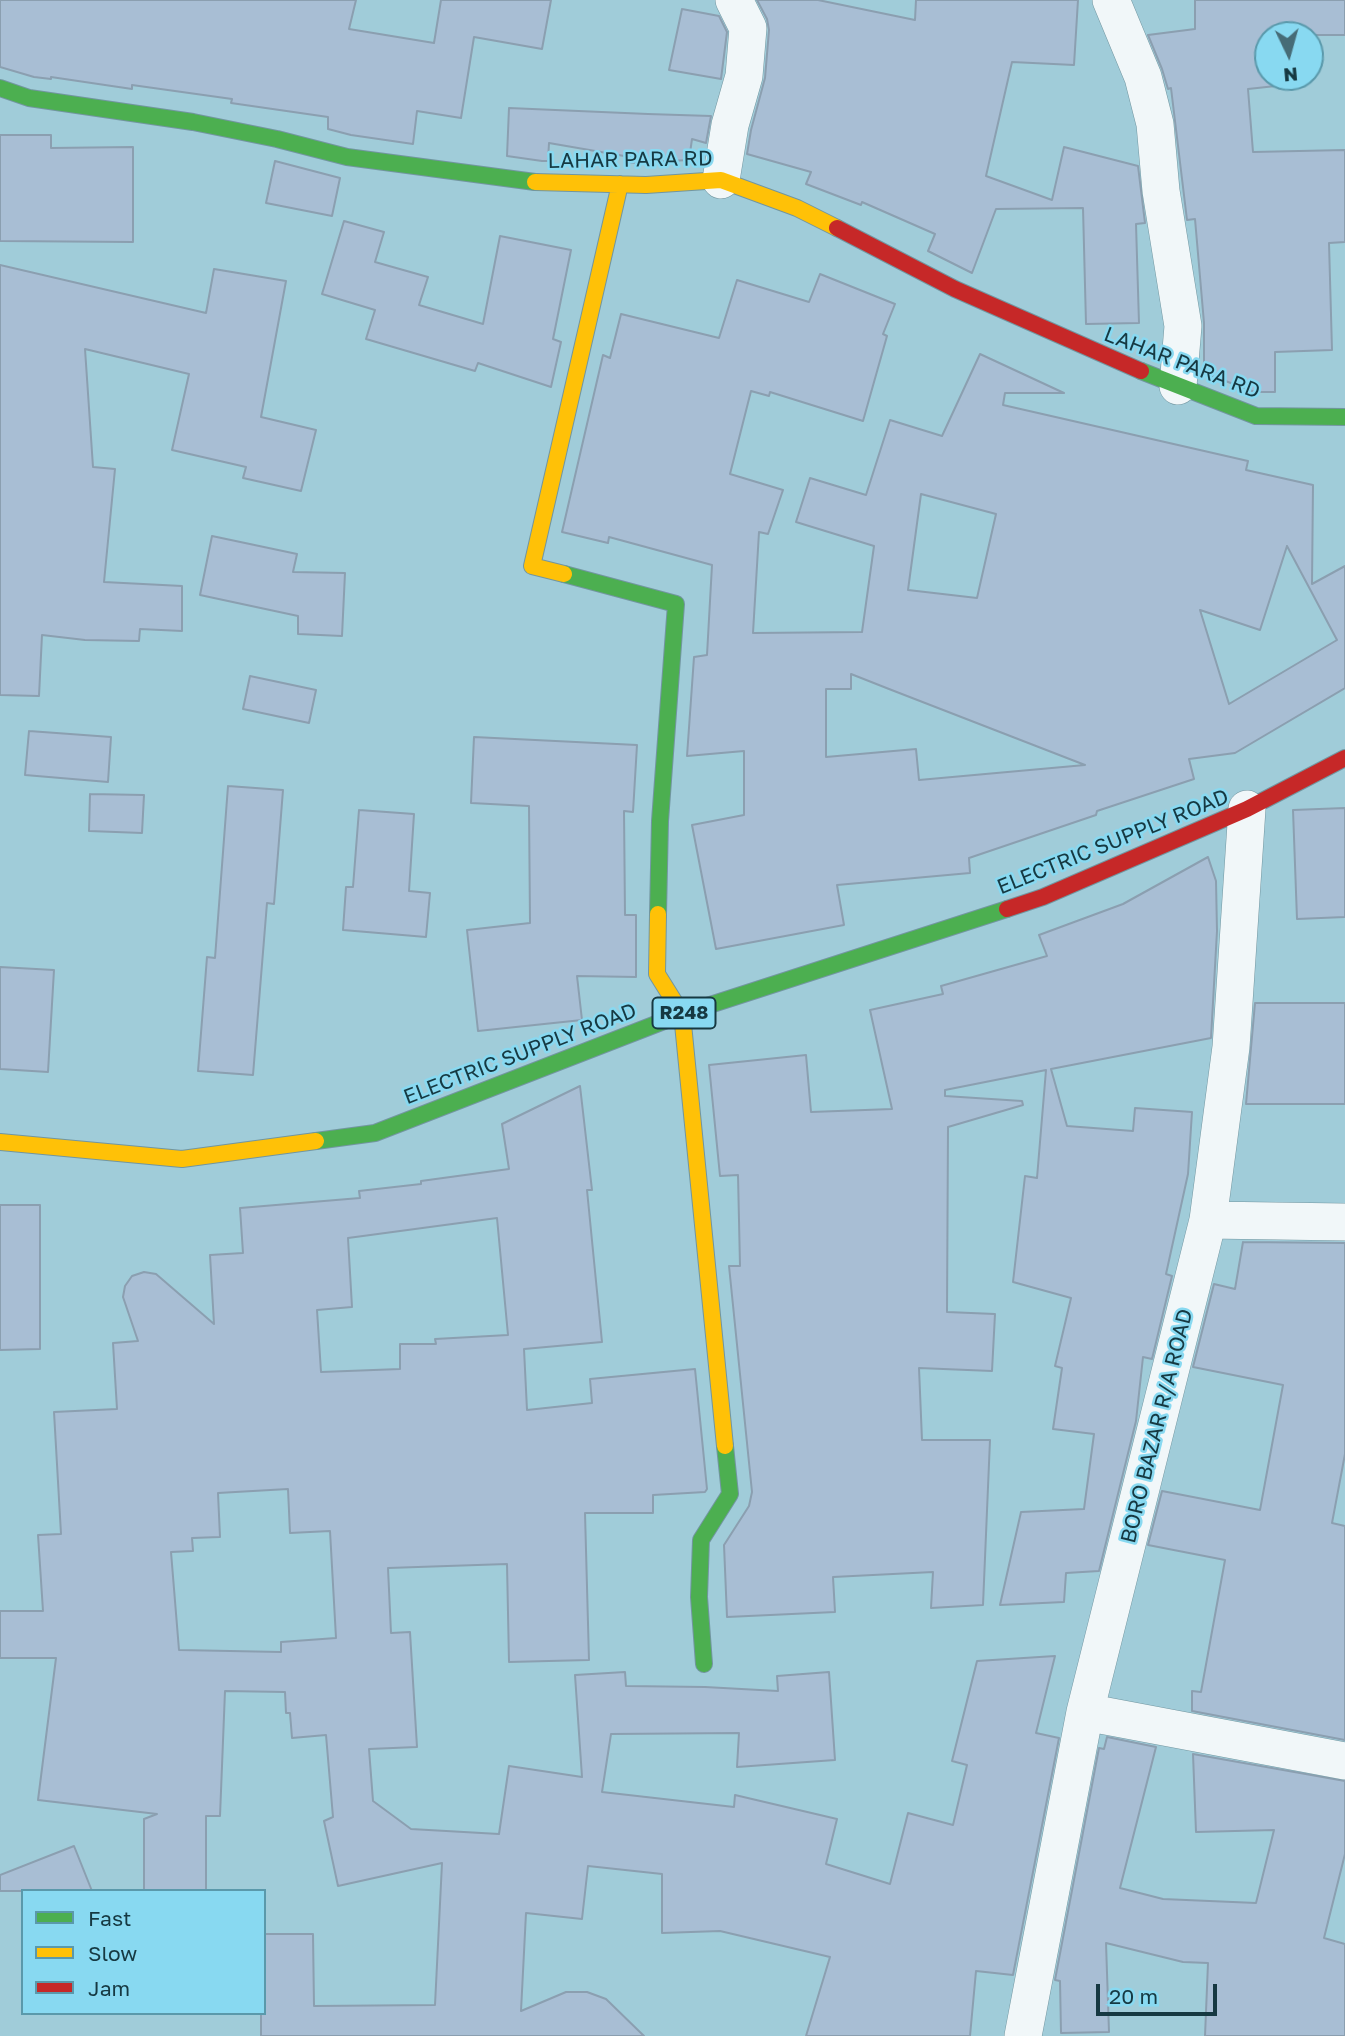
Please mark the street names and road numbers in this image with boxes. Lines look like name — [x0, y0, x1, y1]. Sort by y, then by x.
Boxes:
street label: LAHAR PARA RD — [547, 146, 713, 174]
street label: LAHAR PARA RD — [1100, 322, 1264, 404]
street label: ELECTRIC SUPPLY ROAD — [994, 784, 1232, 900]
street label: ELECTRIC SUPPLY ROAD — [400, 998, 640, 1110]
road number: R248 — [652, 998, 716, 1028]
street label: BORO BAZAR R/A ROAD — [1116, 1306, 1198, 1546]

